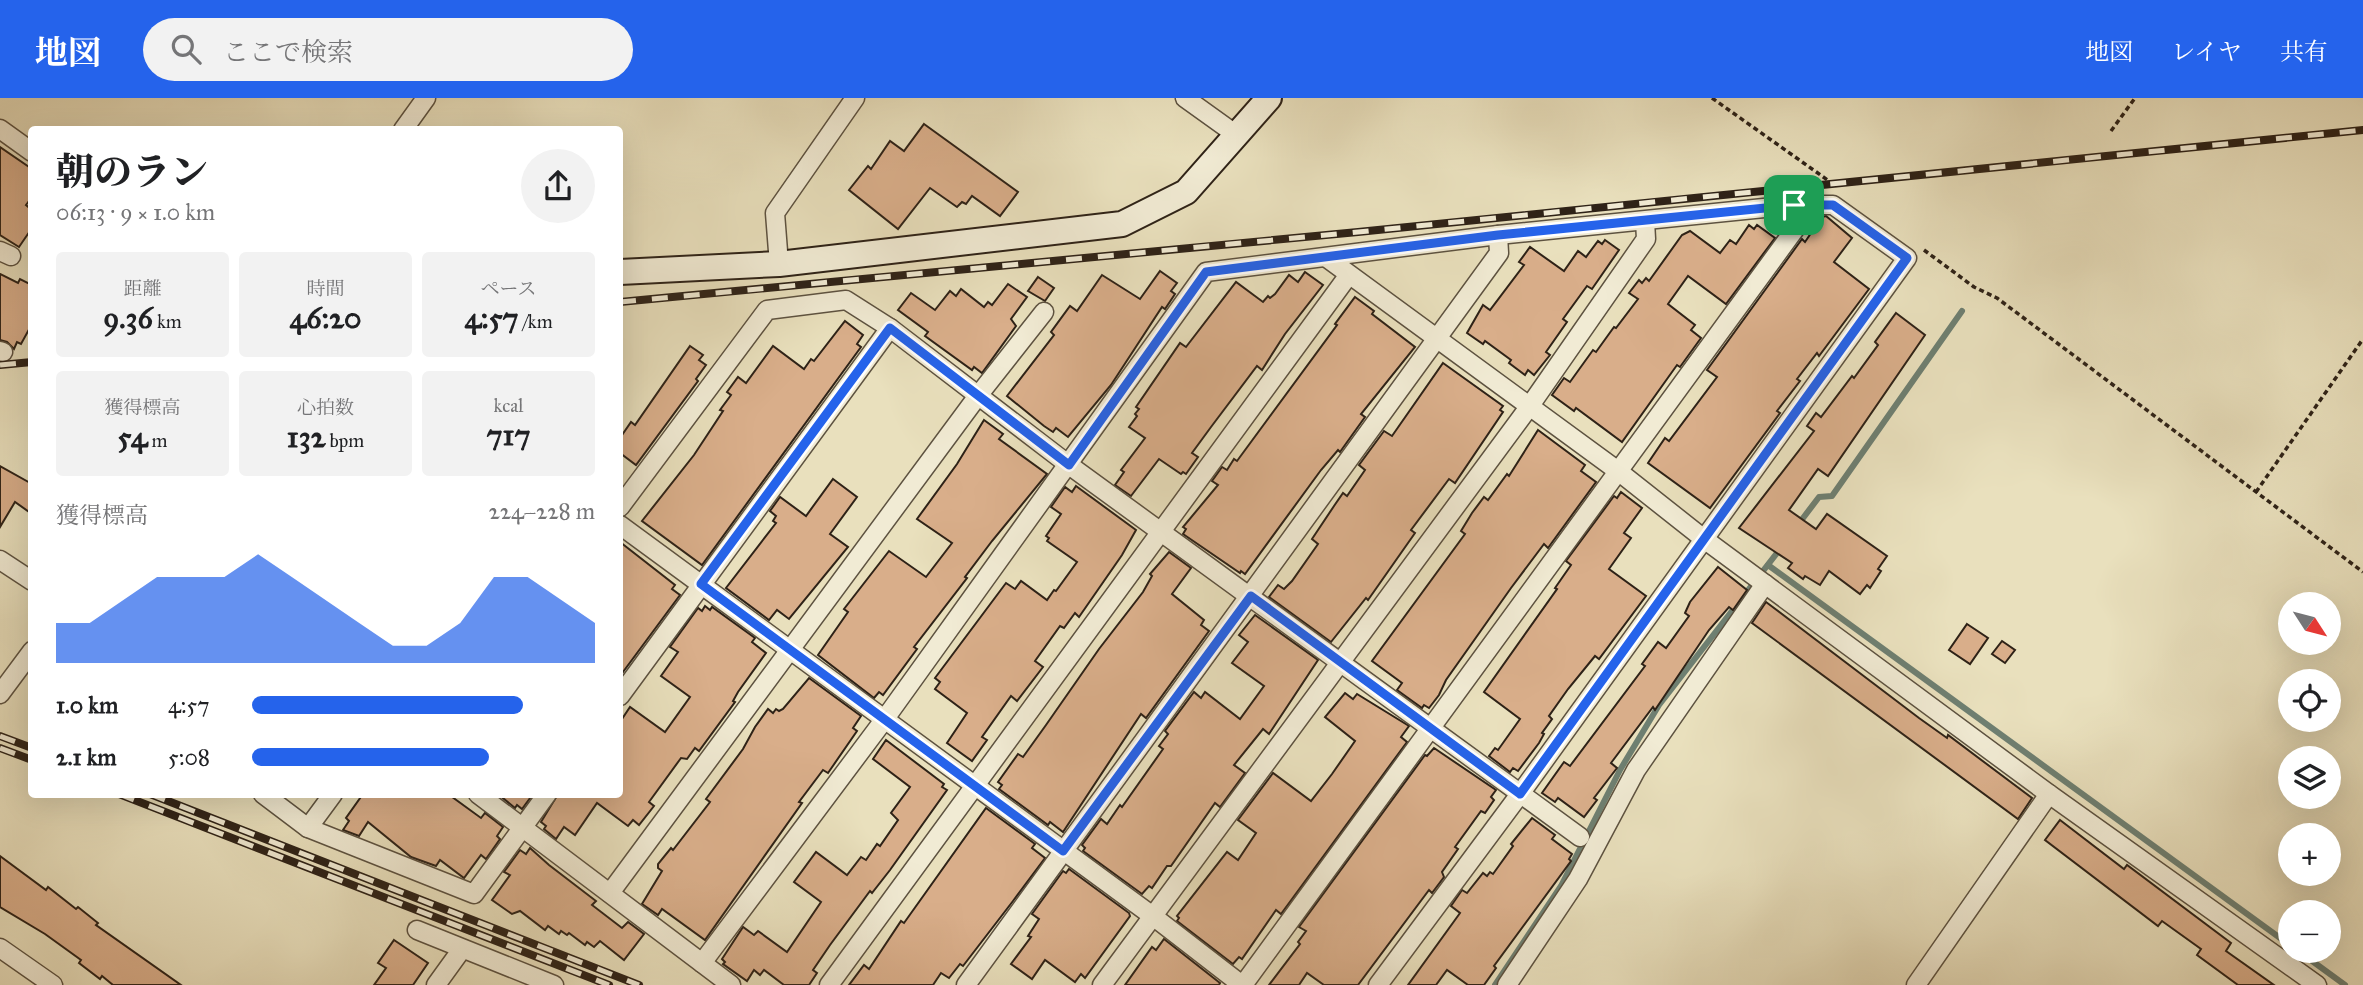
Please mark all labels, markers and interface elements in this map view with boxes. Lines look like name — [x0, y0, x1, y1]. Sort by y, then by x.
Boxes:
search box — [143, 18, 633, 81]
icon: search — [167, 30, 205, 68]
text: 地図 — [35, 33, 101, 73]
text: ここで検索 — [223, 36, 353, 68]
text: 地図 — [2085, 37, 2133, 67]
text: レイヤ — [2171, 37, 2242, 67]
text: 共有 — [2280, 37, 2328, 67]
text: 朝のラン — [56, 149, 208, 195]
button: share — [521, 149, 595, 223]
pin — [1764, 175, 1824, 235]
icon: arrive — [1775, 186, 1813, 224]
text: 06:13 · 9 × 1.0 km — [56, 198, 215, 226]
text: 距離 — [123, 277, 162, 300]
text: 時間 — [306, 277, 345, 300]
text: ペース — [480, 277, 537, 300]
text: 9.36 — [103, 300, 153, 336]
text: 46:20 — [290, 300, 361, 336]
text: 4:57 — [464, 300, 519, 336]
text: km — [153, 310, 182, 333]
text: /km — [519, 310, 553, 333]
text: kcal — [494, 394, 523, 417]
text: 獲得標高 — [104, 396, 181, 419]
text: 心拍数 — [297, 396, 354, 419]
text: 717 — [487, 417, 530, 453]
text: 54 — [118, 419, 147, 455]
text: 132 — [287, 419, 325, 455]
text: m — [147, 429, 167, 452]
text: bpm — [325, 429, 364, 452]
text: 224–228 m — [488, 497, 595, 525]
text: 獲得標高 — [56, 501, 148, 529]
north arrow — [2278, 592, 2342, 654]
map controls — [2278, 592, 2341, 963]
button: locate — [2278, 669, 2341, 732]
text: 1.0 km — [56, 691, 118, 719]
text: 4:57 — [168, 691, 210, 719]
text: 2.1 km — [56, 743, 117, 771]
text: 5:08 — [168, 743, 210, 771]
button: layers — [2278, 746, 2341, 809]
button: + — [2278, 823, 2341, 886]
button: − — [2278, 900, 2341, 963]

